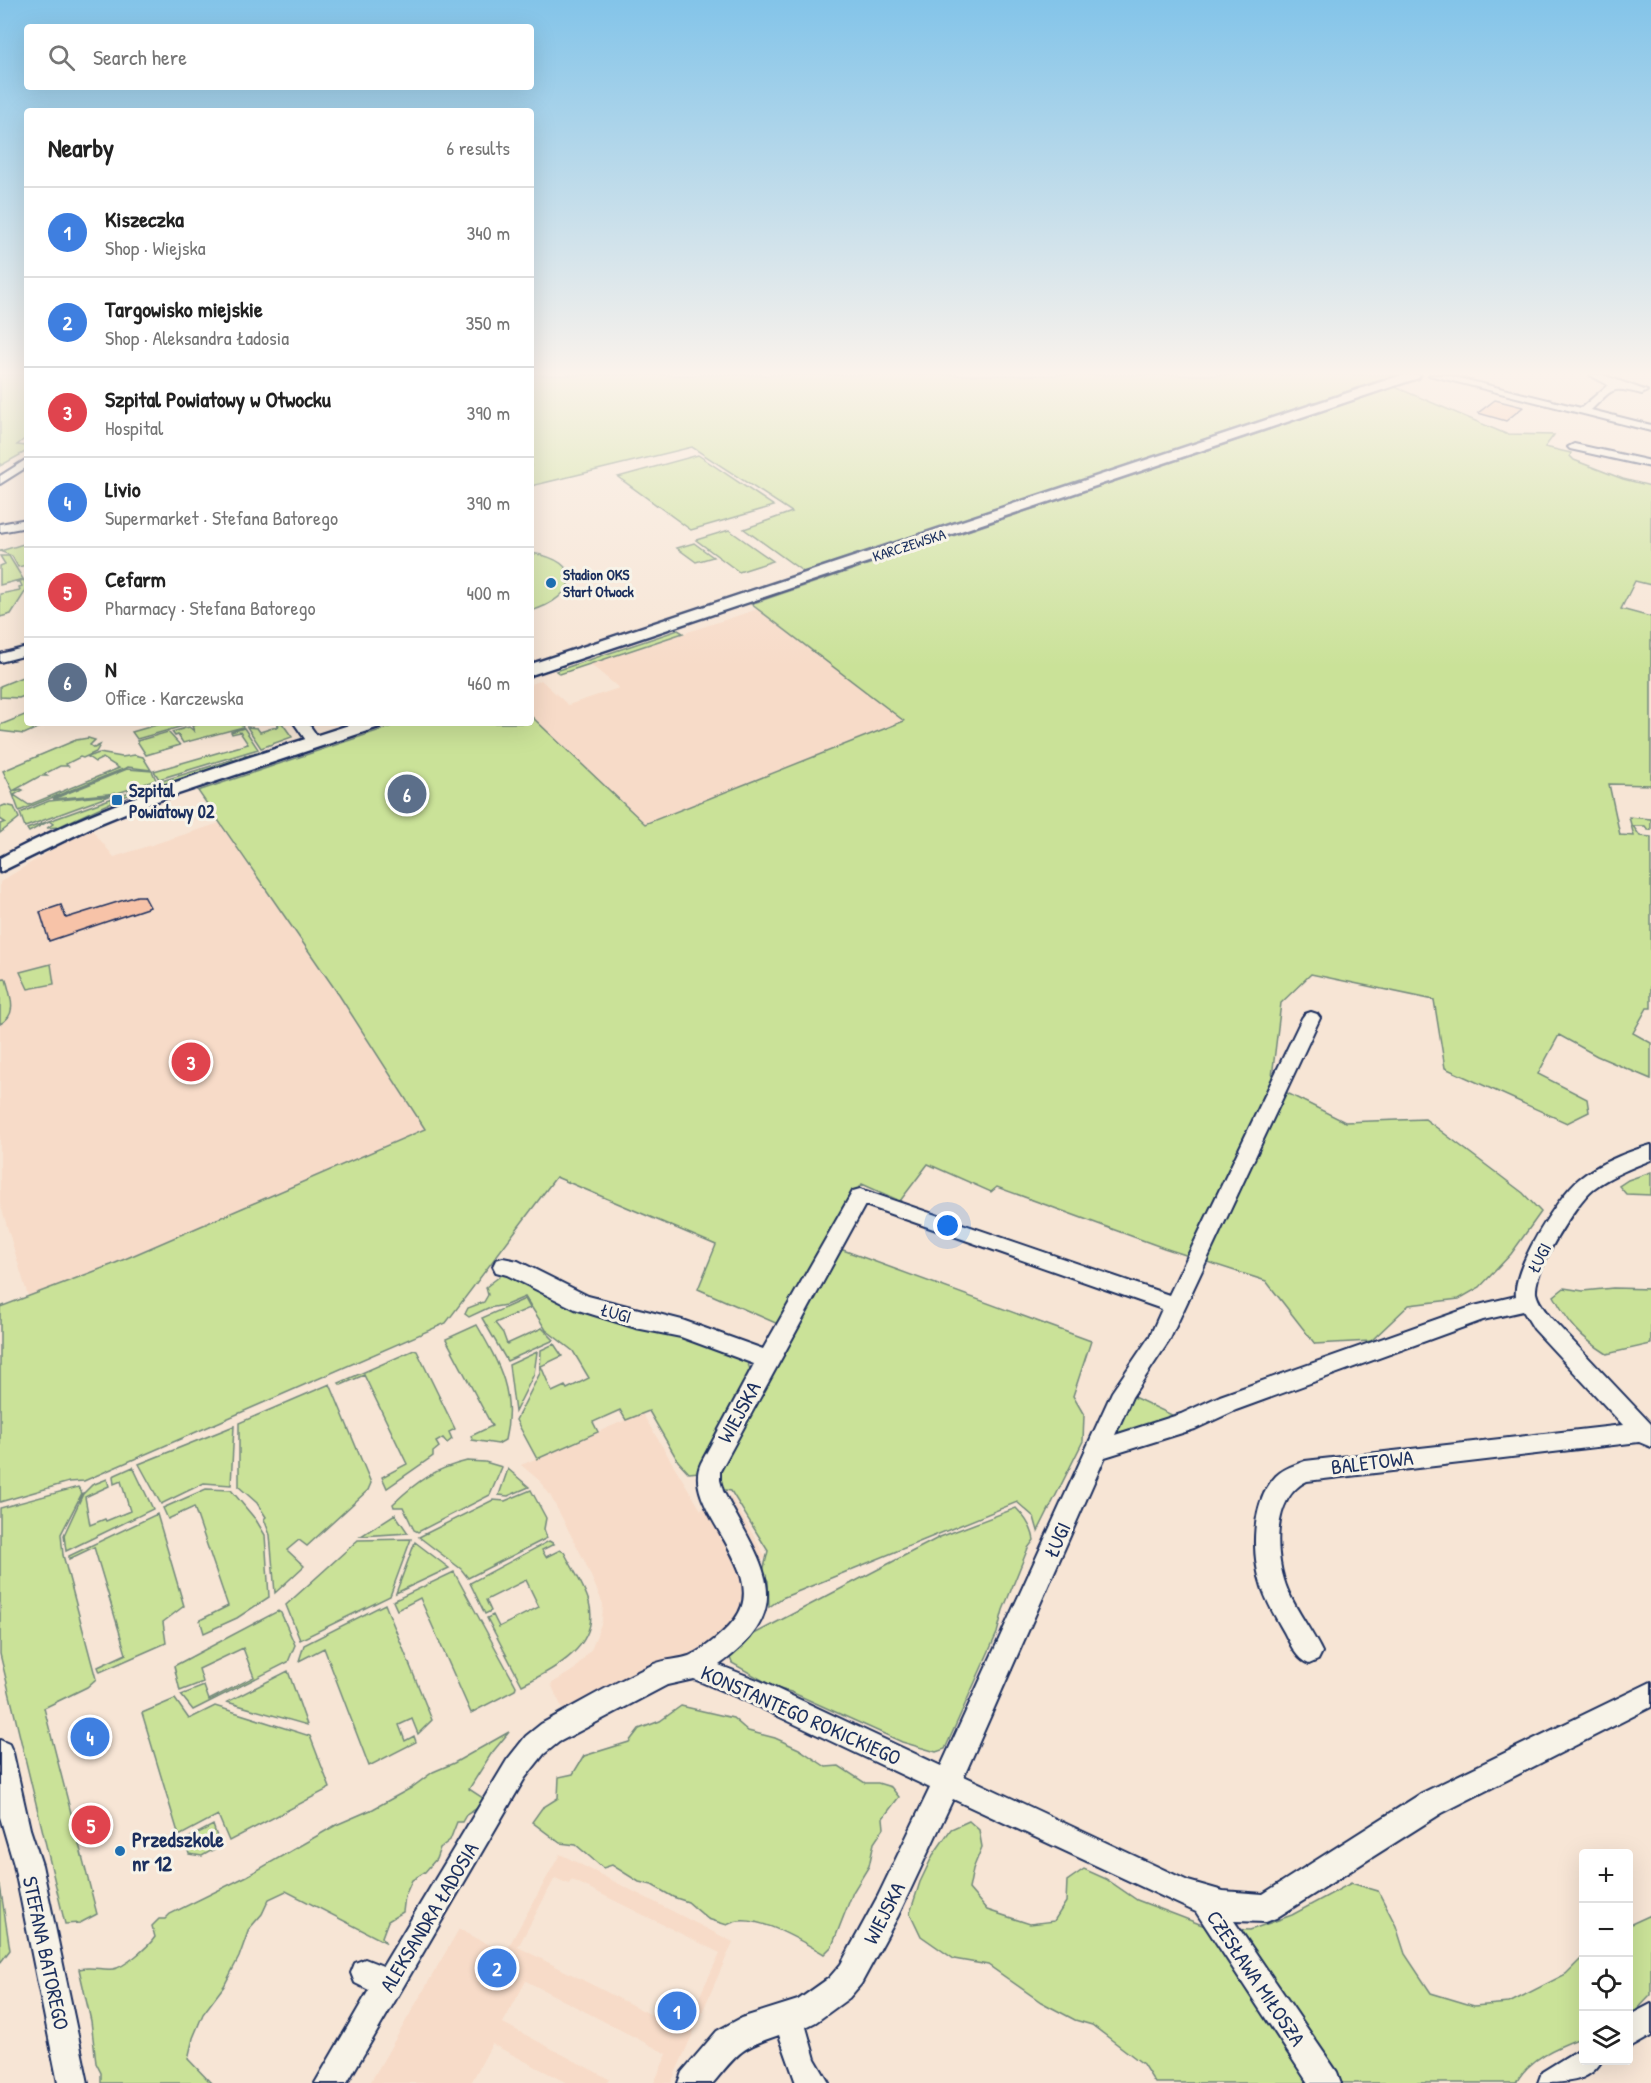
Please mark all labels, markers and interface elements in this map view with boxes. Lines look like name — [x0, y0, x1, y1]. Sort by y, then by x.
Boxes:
search box — [24, 24, 534, 90]
icon: search — [45, 41, 78, 74]
text: Search here — [93, 42, 187, 72]
text: Nearby — [48, 130, 114, 165]
text: 6 results — [446, 134, 510, 161]
text: Kiszeczka — [105, 204, 184, 234]
text: 1 — [64, 219, 71, 246]
text: 340 m — [466, 219, 510, 246]
text: Shop · Wiejska — [105, 234, 206, 261]
text: Targowisko miejskie — [105, 294, 263, 324]
text: 2 — [63, 309, 72, 336]
text: 350 m — [465, 309, 510, 336]
text: Shop · Aleksandra Ładosia — [105, 324, 289, 351]
text: Szpital Powiatowy w Otwocku — [105, 384, 331, 414]
text: 3 — [63, 399, 72, 426]
text: 390 m — [467, 399, 510, 426]
text: Hospital — [105, 414, 163, 441]
text: Livio — [105, 474, 141, 504]
text: 4 — [64, 489, 71, 516]
text: 390 m — [467, 489, 510, 516]
text: Supermarket · Stefana Batorego — [105, 504, 338, 531]
street label: KARCZEWSKA — [870, 523, 949, 567]
text: Cefarm — [105, 564, 166, 594]
place label: Stadion OKS Start Otwock — [563, 564, 635, 602]
marker: Stadion OKS Start Otwock — [544, 576, 558, 590]
text: 5 — [63, 579, 72, 606]
text: 400 m — [466, 579, 510, 606]
text: Pharmacy · Stefana Batorego — [105, 594, 315, 621]
text: N — [105, 654, 117, 684]
text: 6 — [64, 669, 71, 696]
text: 460 m — [467, 669, 510, 696]
text: Office · Karczewska — [105, 684, 243, 711]
pin: 6 — [388, 772, 426, 816]
place label: Szpital Powiatowy 02 — [129, 778, 215, 825]
marker: Szpital Powiatowy 02 — [110, 793, 124, 807]
pin: 3 — [172, 1040, 210, 1084]
your location — [933, 1211, 962, 1240]
street label: ŁUGI — [1521, 1239, 1557, 1277]
street label: ŁUGI — [598, 1297, 634, 1329]
street label: WIEJSKA — [710, 1376, 768, 1448]
street label: BALETOWA — [1329, 1443, 1415, 1481]
street label: ŁUGI — [1036, 1518, 1078, 1562]
street label: KONSTANTEGO ROKICKIEGO — [696, 1658, 906, 1772]
pin: 4 — [70, 1714, 110, 1760]
pin: 5 — [72, 1802, 110, 1848]
place label: Przedszkole nr 12 — [132, 1825, 225, 1878]
street label: ALEKSANDRA ŁADOSIA — [373, 1837, 485, 1997]
marker: Przedszkole nr 12 — [113, 1844, 127, 1858]
map controls — [1579, 1849, 1633, 2065]
button: + — [1579, 1849, 1633, 1903]
street label: STEFANA BATOREGO — [16, 1874, 76, 2032]
street label: WIEJSKA — [856, 1877, 912, 1949]
button: − — [1579, 1903, 1633, 1957]
street label: CZESŁAWA MIŁOSZA — [1200, 1904, 1312, 2052]
pin: 2 — [478, 1946, 516, 1990]
button: locate — [1579, 1957, 1633, 2011]
pin: 1 — [658, 1988, 696, 2034]
button: layers — [1579, 2011, 1633, 2065]

